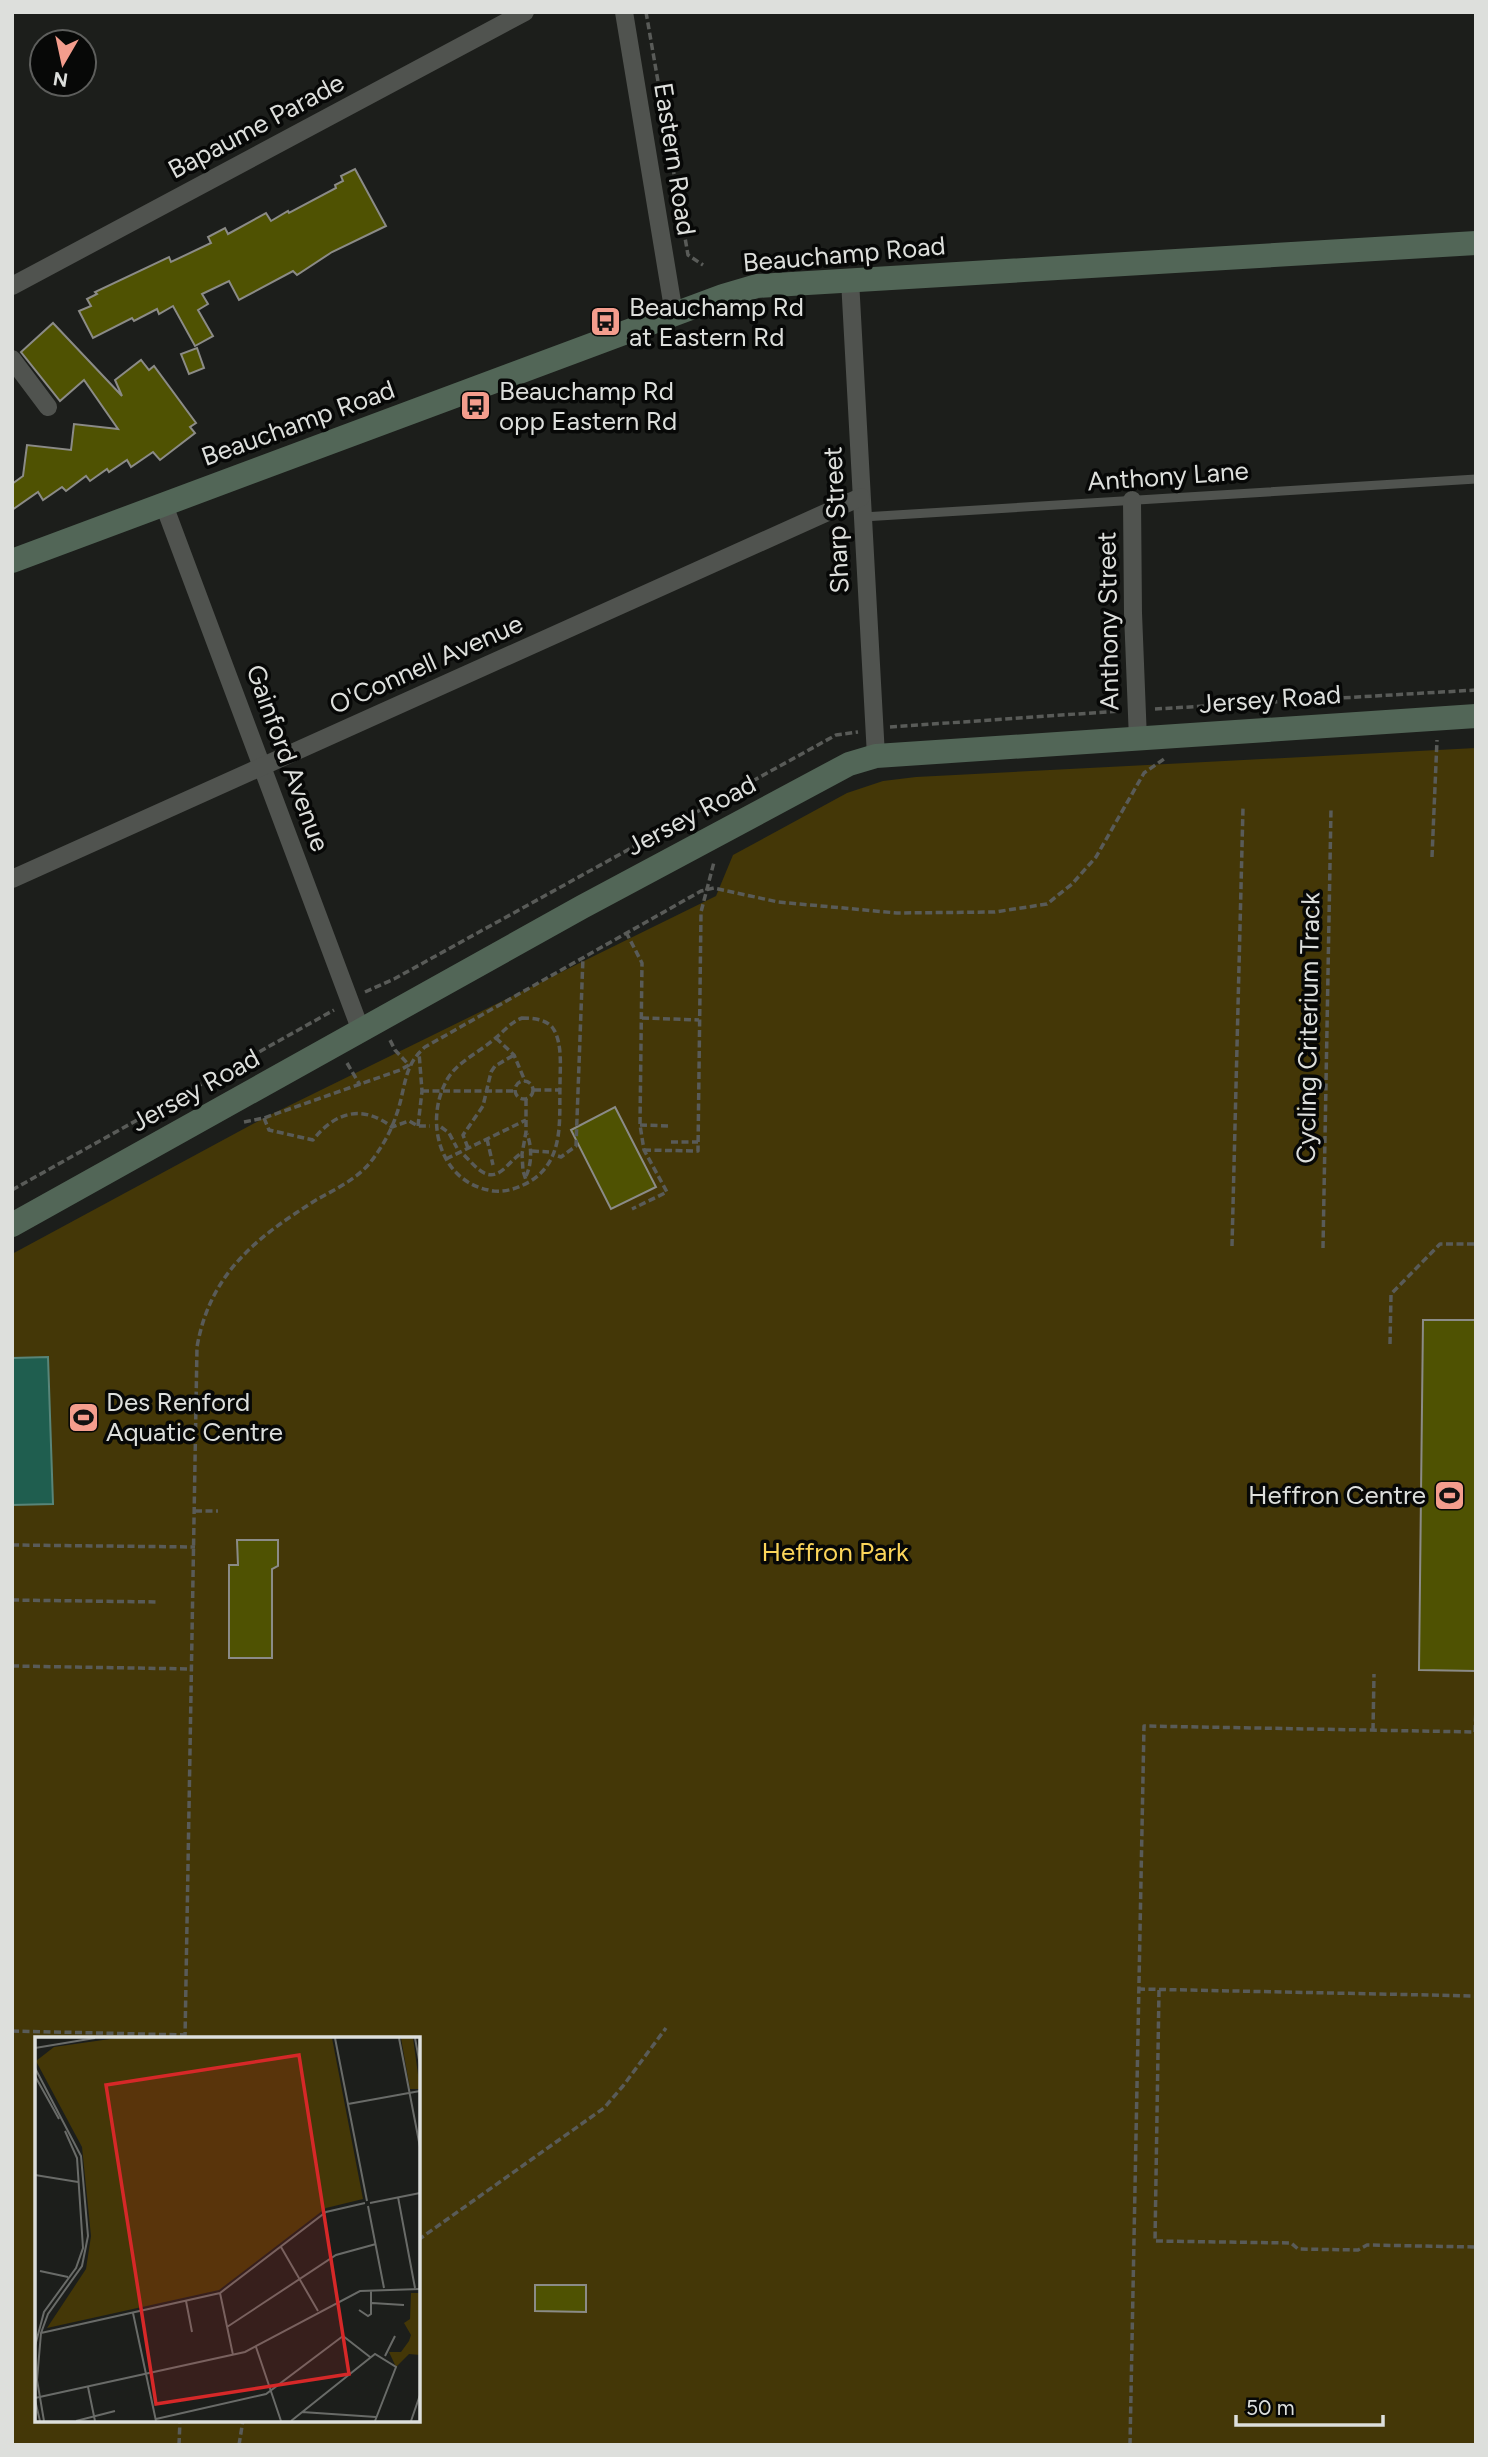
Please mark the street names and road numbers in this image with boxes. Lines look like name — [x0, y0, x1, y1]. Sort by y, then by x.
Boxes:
street label: Bapaume Parade — [163, 66, 349, 186]
street label: Eastern Road — [647, 80, 703, 238]
street label: Beauchamp Road — [741, 229, 947, 279]
street label: Beauchamp Road — [197, 373, 399, 473]
street label: Sharp Street — [816, 446, 856, 594]
street label: Anthony Lane — [1086, 454, 1250, 498]
street label: Anthony Street — [1090, 531, 1126, 711]
street label: O'Connell Avenue — [324, 607, 528, 721]
street label: Gainford Avenue — [239, 660, 337, 856]
street label: Jersey Road — [1198, 678, 1342, 720]
street label: Jersey Road — [621, 767, 761, 863]
street label: Cycling Criterium Track — [1290, 892, 1326, 1164]
street label: Jersey Road — [125, 1042, 265, 1138]

